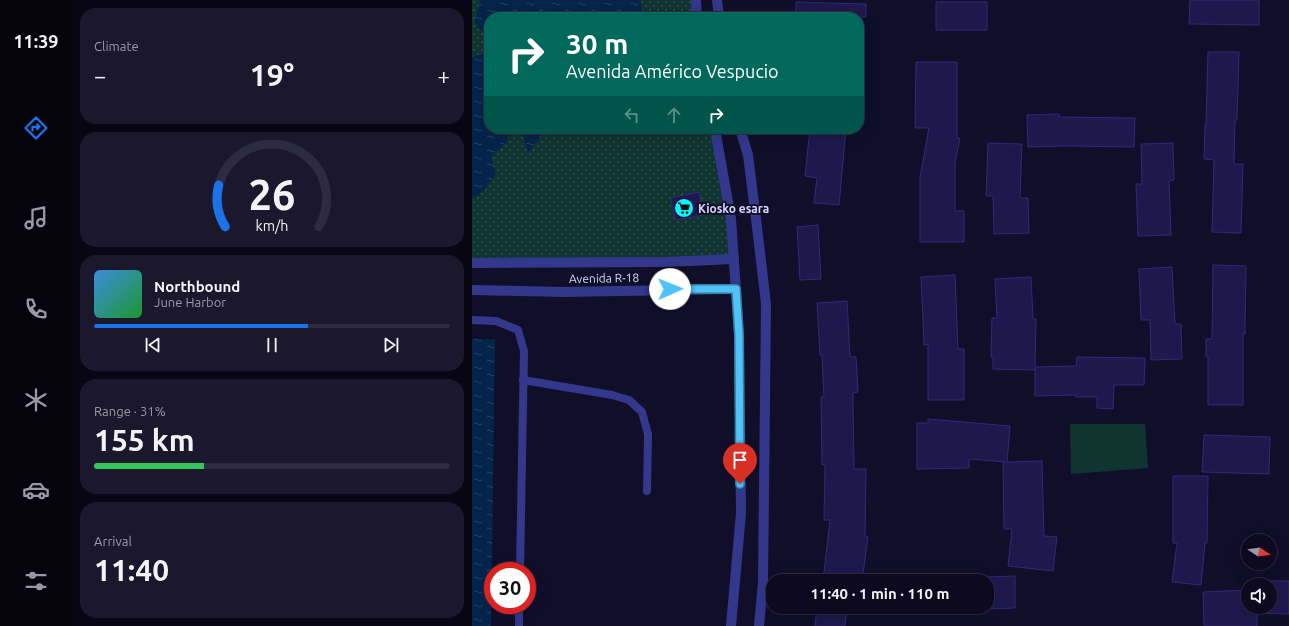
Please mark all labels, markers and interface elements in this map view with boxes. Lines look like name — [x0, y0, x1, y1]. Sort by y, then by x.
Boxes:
icon: right — [500, 28, 552, 80]
text: 30 m — [566, 28, 628, 59]
text: 11:39 — [13, 31, 59, 51]
text: Climate — [94, 39, 139, 53]
text: 19° — [250, 58, 294, 92]
text: Avenida Américo Vespucio — [566, 61, 779, 81]
text: − — [94, 63, 106, 88]
text: + — [438, 63, 450, 88]
icon: left — [621, 104, 643, 126]
icon: ahead — [663, 104, 685, 126]
icon: right — [705, 104, 727, 126]
icon: directions — [22, 114, 50, 142]
text: 26 — [249, 171, 295, 218]
supermarket icon: Kiosko esara — [673, 197, 695, 219]
place label: Kiosko esara — [698, 202, 769, 215]
icon: music — [22, 204, 50, 232]
text: km/h — [256, 218, 288, 234]
position arrow — [649, 268, 691, 310]
street label: Avenida R-18 — [569, 271, 639, 285]
text: Northbound — [154, 278, 240, 295]
icon: phone — [22, 295, 50, 323]
text: June Harbor — [154, 295, 226, 309]
icon: previous — [142, 334, 164, 356]
icon: pause — [261, 334, 283, 356]
icon: next — [380, 334, 402, 356]
icon: climate — [22, 386, 50, 414]
text: Range · 31% — [94, 404, 166, 418]
text: 155 km — [94, 423, 195, 457]
pin — [723, 443, 757, 484]
icon: arrive — [729, 449, 751, 471]
icon: car — [22, 476, 50, 504]
text: Arrival — [94, 534, 132, 548]
north arrow — [1241, 534, 1277, 570]
map controls — [1241, 534, 1277, 614]
text: 11:40 — [94, 553, 169, 587]
speed limit sign: 30 — [484, 562, 536, 614]
icon: filters — [22, 567, 50, 595]
button: sound — [1241, 578, 1277, 614]
text: 11:40 · 1 min · 110 m — [811, 585, 949, 602]

